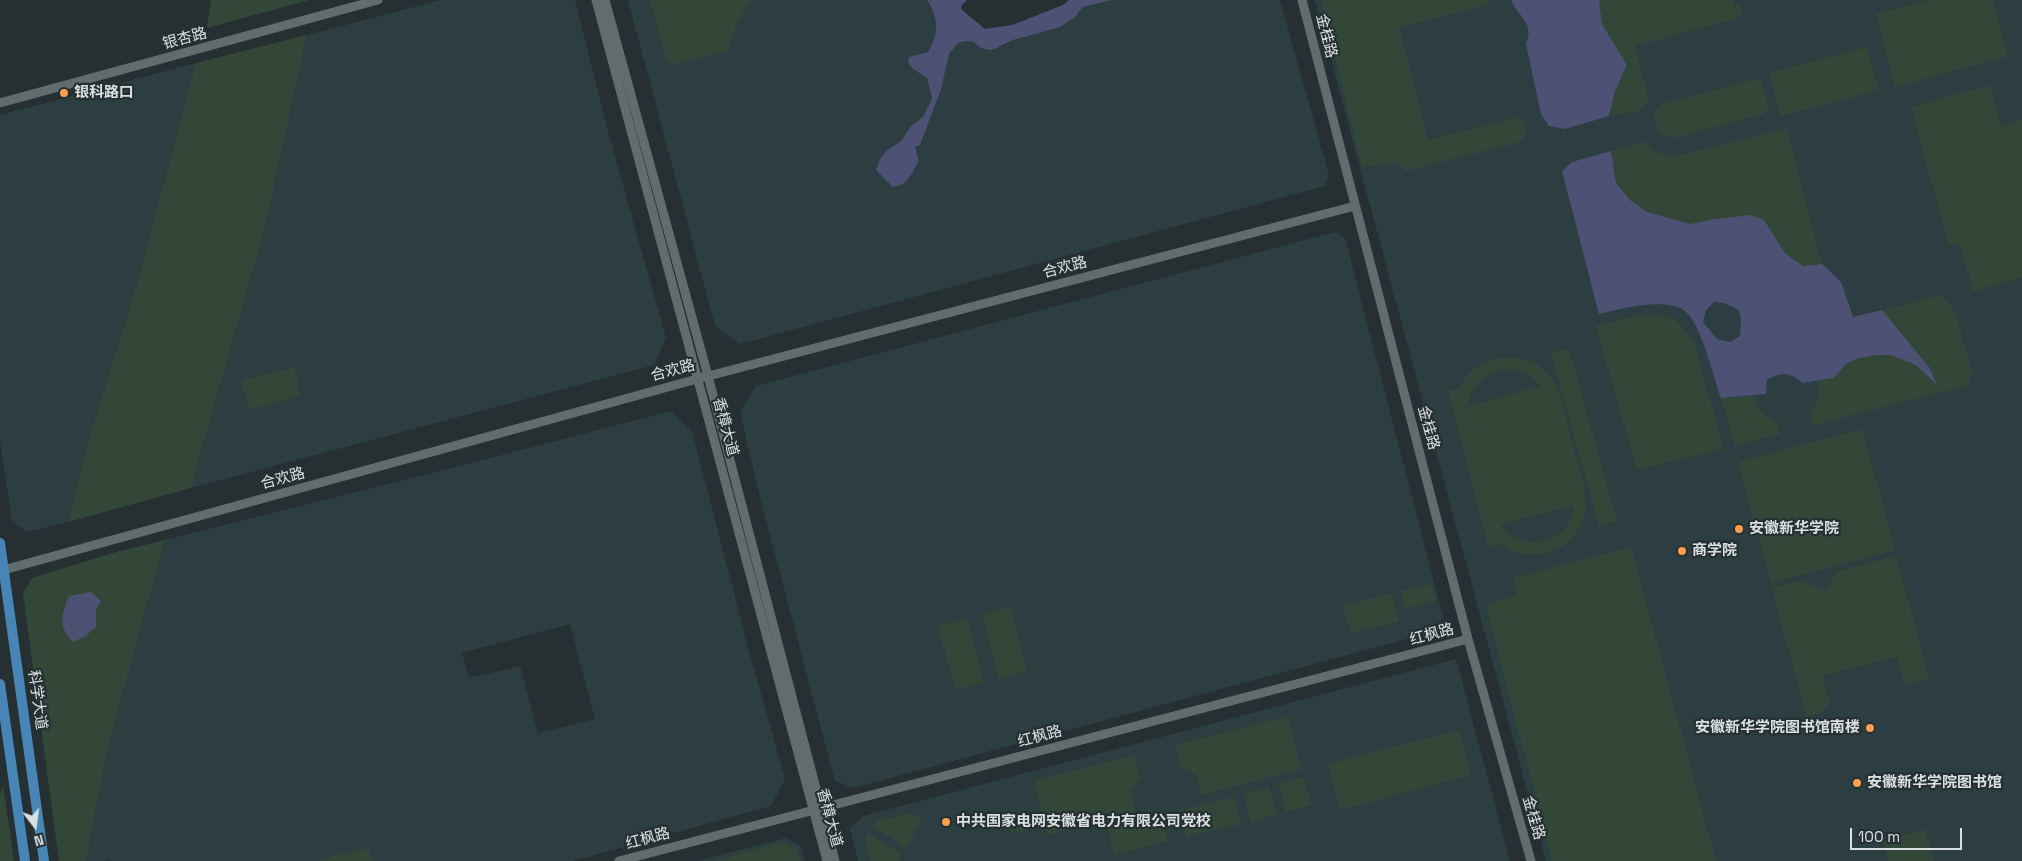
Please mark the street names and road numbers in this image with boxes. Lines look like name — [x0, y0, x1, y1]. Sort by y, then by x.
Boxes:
street label: 金桂路 — [1312, 12, 1340, 60]
street label: 银杏路 — [161, 24, 209, 54]
street label: 合欢路 — [1041, 253, 1089, 283]
street label: 合欢路 — [649, 356, 697, 386]
street label: 香樟大道 — [709, 396, 741, 458]
street label: 金桂路 — [1413, 404, 1443, 452]
street label: 合欢路 — [259, 464, 307, 494]
street label: 红枫路 — [1408, 620, 1456, 650]
street label: 科学大道 — [24, 669, 50, 731]
street label: 红枫路 — [1016, 722, 1064, 752]
street label: 香樟大道 — [813, 787, 845, 849]
street label: 金桂路 — [1518, 794, 1548, 842]
street label: 红枫路 — [624, 824, 672, 854]

